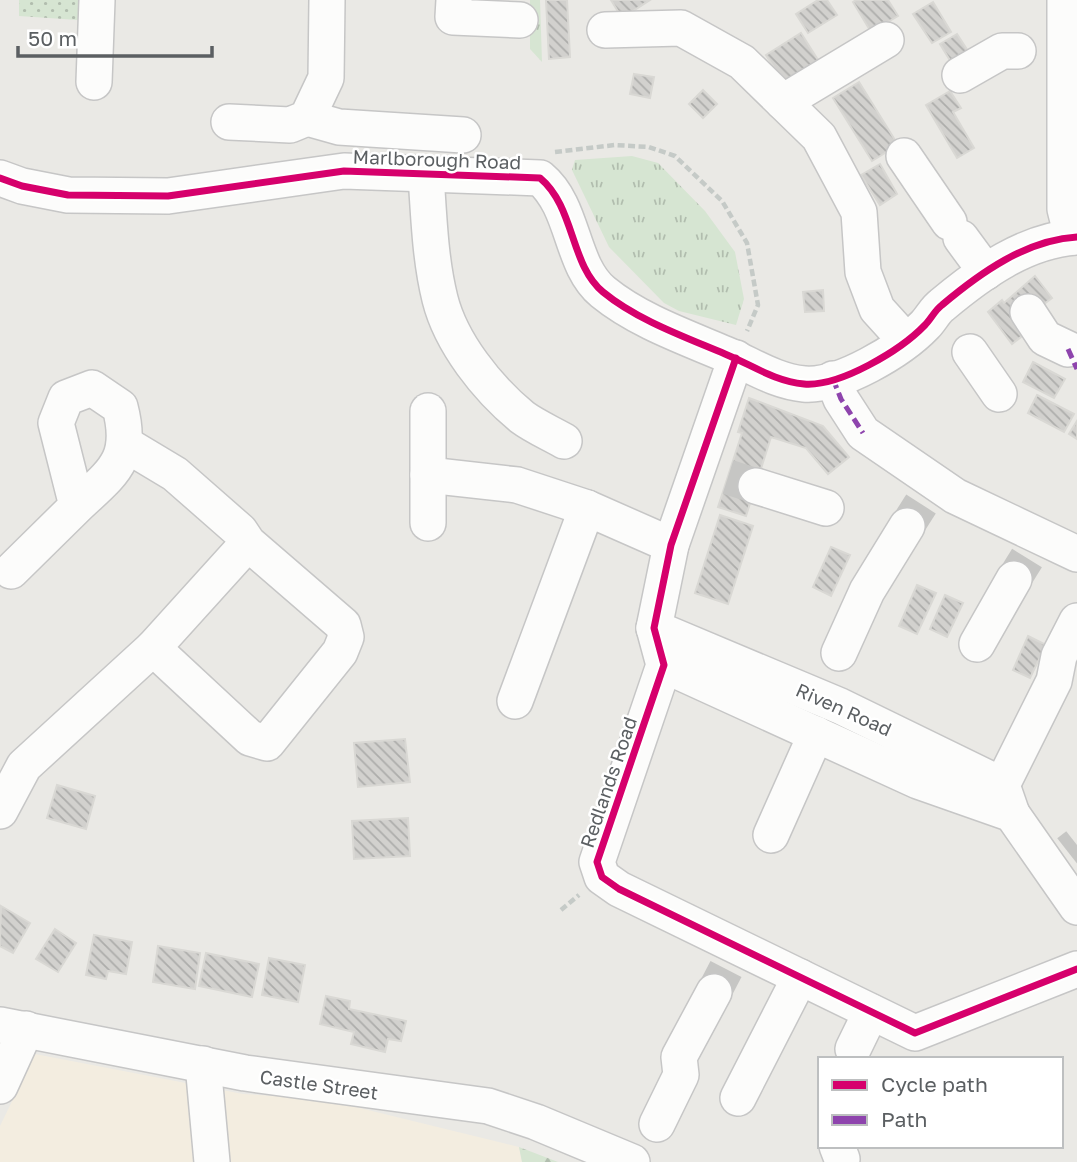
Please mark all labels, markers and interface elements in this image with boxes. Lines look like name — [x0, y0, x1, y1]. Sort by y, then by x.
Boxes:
scale bar — [18, 14, 212, 58]
text: 50 m — [28, 25, 77, 51]
street label: Marlborough Road — [352, 145, 522, 173]
street label: Riven Road — [793, 678, 895, 740]
street label: Redlands Road — [575, 713, 641, 851]
legend — [818, 1057, 1063, 1148]
street label: Castle Street — [258, 1064, 380, 1104]
text: Cycle path — [881, 1071, 988, 1097]
text: Path — [881, 1106, 928, 1132]

